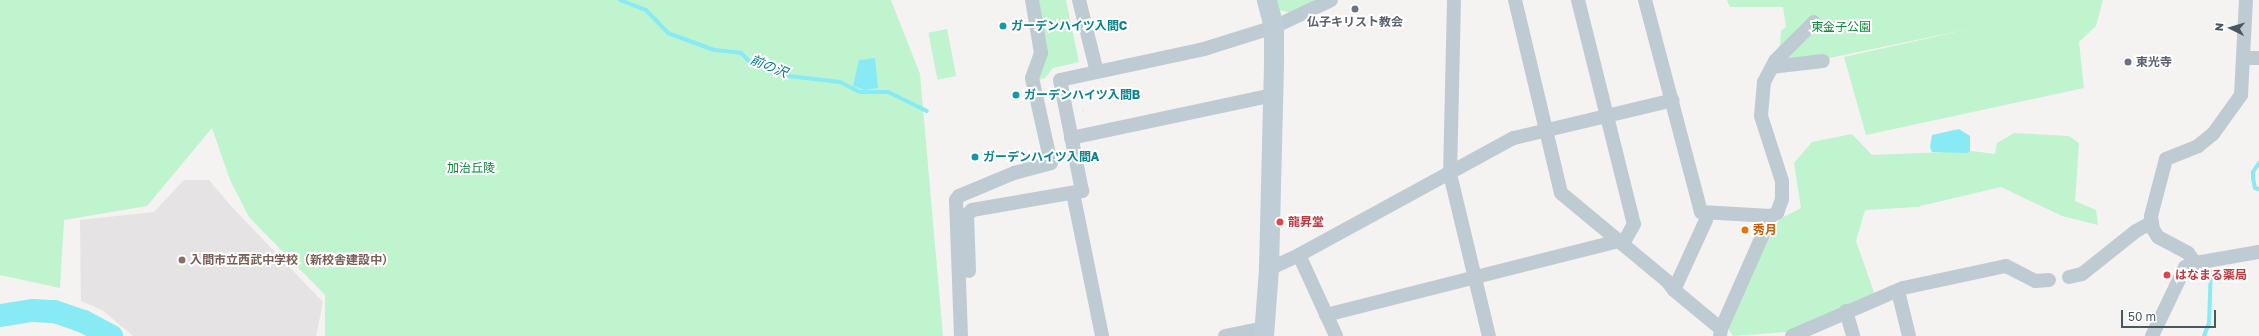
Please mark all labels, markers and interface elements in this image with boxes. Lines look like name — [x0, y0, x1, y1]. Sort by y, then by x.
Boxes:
marker: 仏子キリスト教会 — [1350, 4, 1360, 14]
north arrow — [2211, 8, 2251, 48]
place label: 仏子キリスト教会 — [1307, 15, 1403, 29]
place label: ガーデンハイツ入間C — [1011, 19, 1128, 33]
park label: 東金子公園 — [1811, 20, 1871, 34]
marker: ガーデンハイツ入間C — [998, 21, 1008, 31]
text: N — [2212, 22, 2225, 32]
water label: 前の沢 — [748, 51, 790, 81]
place label: 東光寺 — [2136, 55, 2172, 69]
marker: 東光寺 — [2123, 57, 2133, 67]
place label: ガーデンハイツ入間B — [1024, 88, 1140, 102]
marker: ガーデンハイツ入間B — [1011, 90, 1021, 100]
place label: ガーデンハイツ入間A — [983, 150, 1100, 164]
marker: ガーデンハイツ入間A — [970, 152, 980, 162]
park label: 加治丘陵 — [447, 161, 495, 175]
place label: 龍昇堂 — [1288, 215, 1324, 229]
marker: 龍昇堂 — [1275, 217, 1285, 227]
place label: 秀月 — [1753, 223, 1777, 237]
marker: 秀月 — [1740, 225, 1750, 235]
place label: 入間市立西武中学校（新校舎建設中） — [190, 253, 394, 267]
marker: 入間市立西武中学校（新校舎建設中） — [177, 255, 187, 265]
place label: はなまる薬局 — [2175, 268, 2247, 282]
marker: はなまる薬局 — [2162, 270, 2172, 280]
scale bar — [2123, 302, 2218, 328]
text: 50 m — [2128, 309, 2156, 324]

